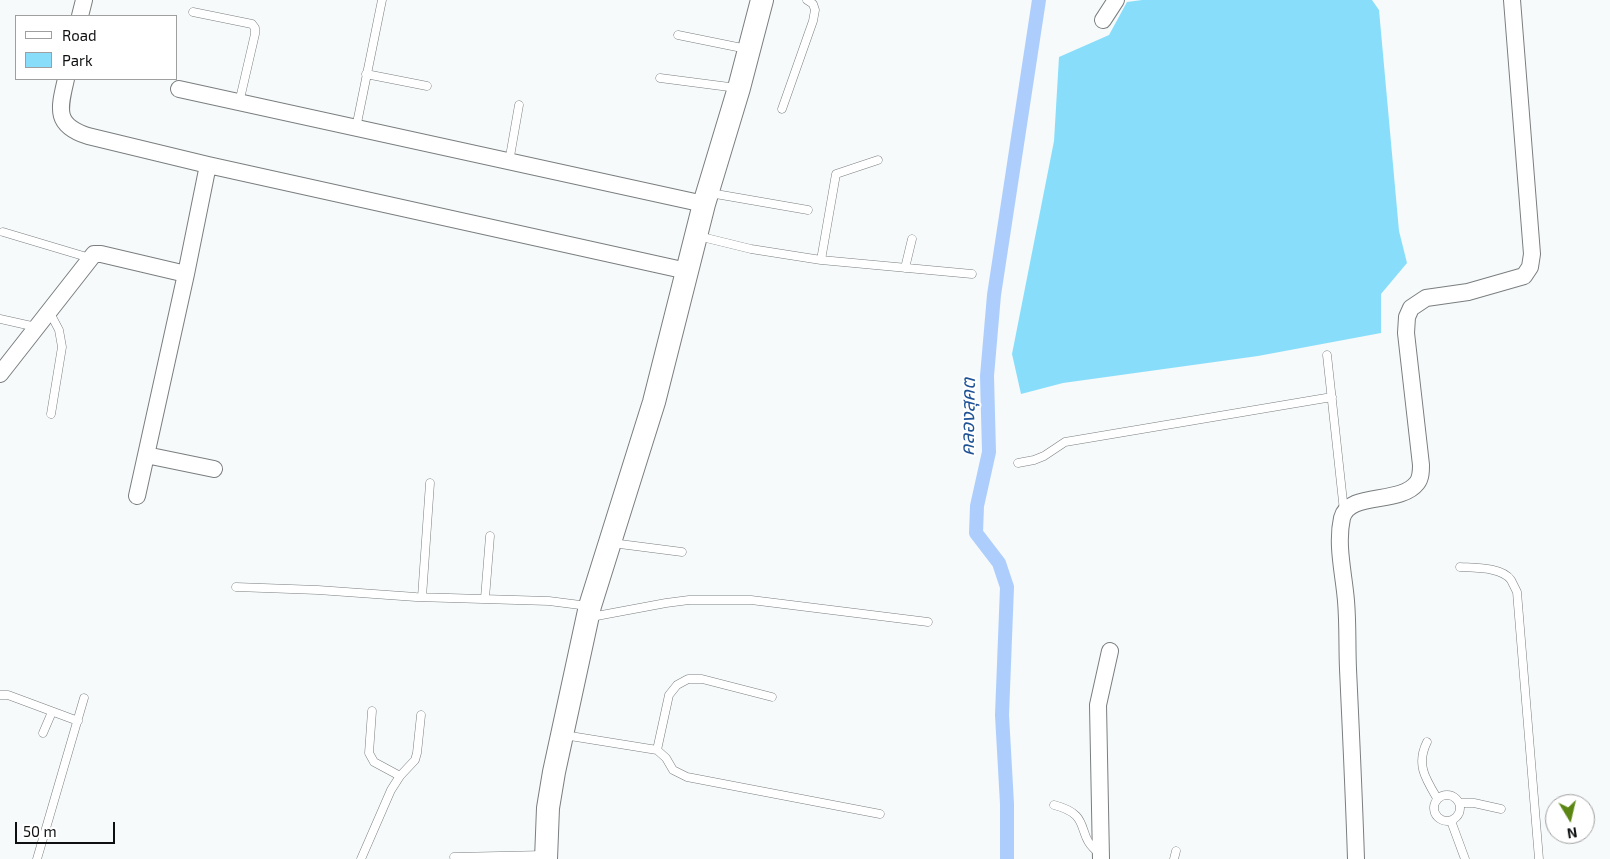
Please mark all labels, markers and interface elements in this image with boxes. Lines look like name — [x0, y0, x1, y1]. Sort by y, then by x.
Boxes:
legend — [15, 15, 178, 80]
text: Road — [62, 26, 97, 44]
text: Park — [62, 51, 93, 69]
water label: คลองสุคต — [956, 378, 980, 456]
north arrow — [1545, 794, 1595, 844]
scale bar — [18, 812, 118, 844]
text: 50 m — [23, 822, 57, 840]
text: N — [1566, 824, 1579, 843]

